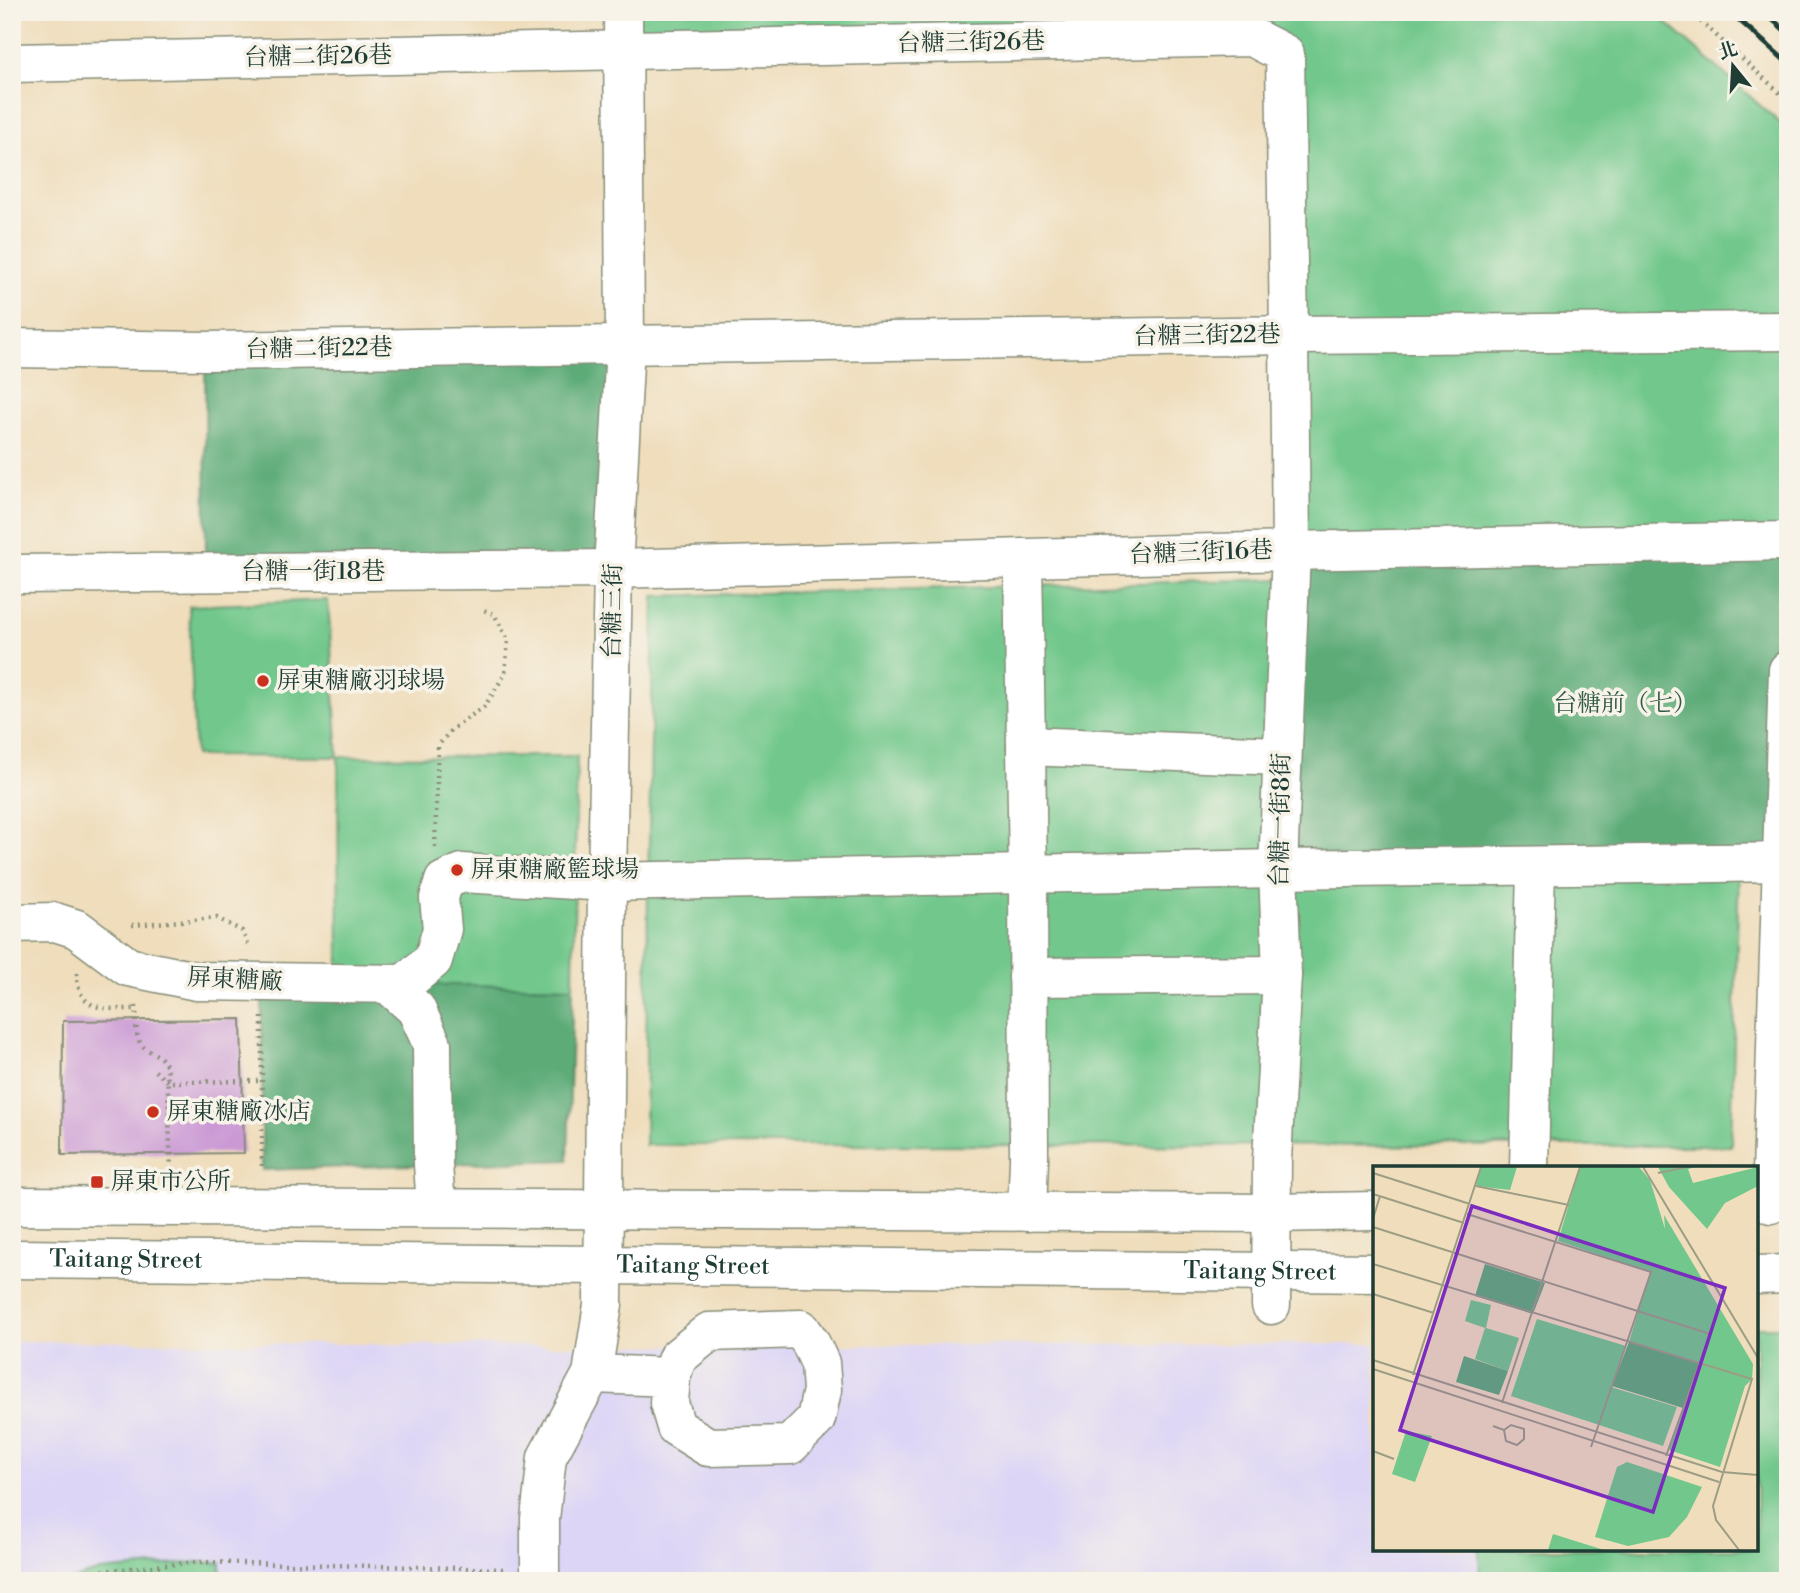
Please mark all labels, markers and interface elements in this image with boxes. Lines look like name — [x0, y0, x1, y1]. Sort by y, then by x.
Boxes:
street label: 台糖三街26巷 — [897, 27, 1045, 59]
north arrow — [1699, 32, 1769, 102]
text: 北 — [1715, 36, 1741, 65]
street label: 台糖二街26巷 — [244, 41, 392, 73]
street label: 台糖三街22巷 — [1133, 320, 1281, 352]
street label: 台糖二街22巷 — [245, 333, 393, 365]
street label: 台糖三街16巷 — [1129, 535, 1273, 571]
street label: 台糖一街18巷 — [241, 557, 385, 587]
street label: 台糖三街 — [597, 563, 629, 659]
place label: 屏東糖廠羽球場 — [277, 666, 445, 696]
marker: 屏東糖廠羽球場 — [255, 673, 271, 689]
park label: 台糖前（七） — [1553, 689, 1697, 719]
street label: 台糖一街8街 — [1265, 752, 1297, 888]
place label: 屏東糖廠籃球場 — [471, 855, 639, 885]
marker: 屏東糖廠籃球場 — [449, 862, 465, 878]
street label: 屏東糖廠 — [186, 963, 284, 997]
place label: 屏東糖廠冰店 — [167, 1097, 311, 1127]
marker: 屏東糖廠冰店 — [145, 1104, 161, 1120]
inset map — [1373, 1166, 1758, 1551]
place label: 屏東市公所 — [111, 1167, 231, 1197]
marker: 屏東市公所 — [89, 1174, 105, 1190]
street label: Taitang Street — [49, 1244, 203, 1276]
street label: Taitang Street — [616, 1250, 770, 1282]
street label: Taitang Street — [1183, 1256, 1337, 1288]

